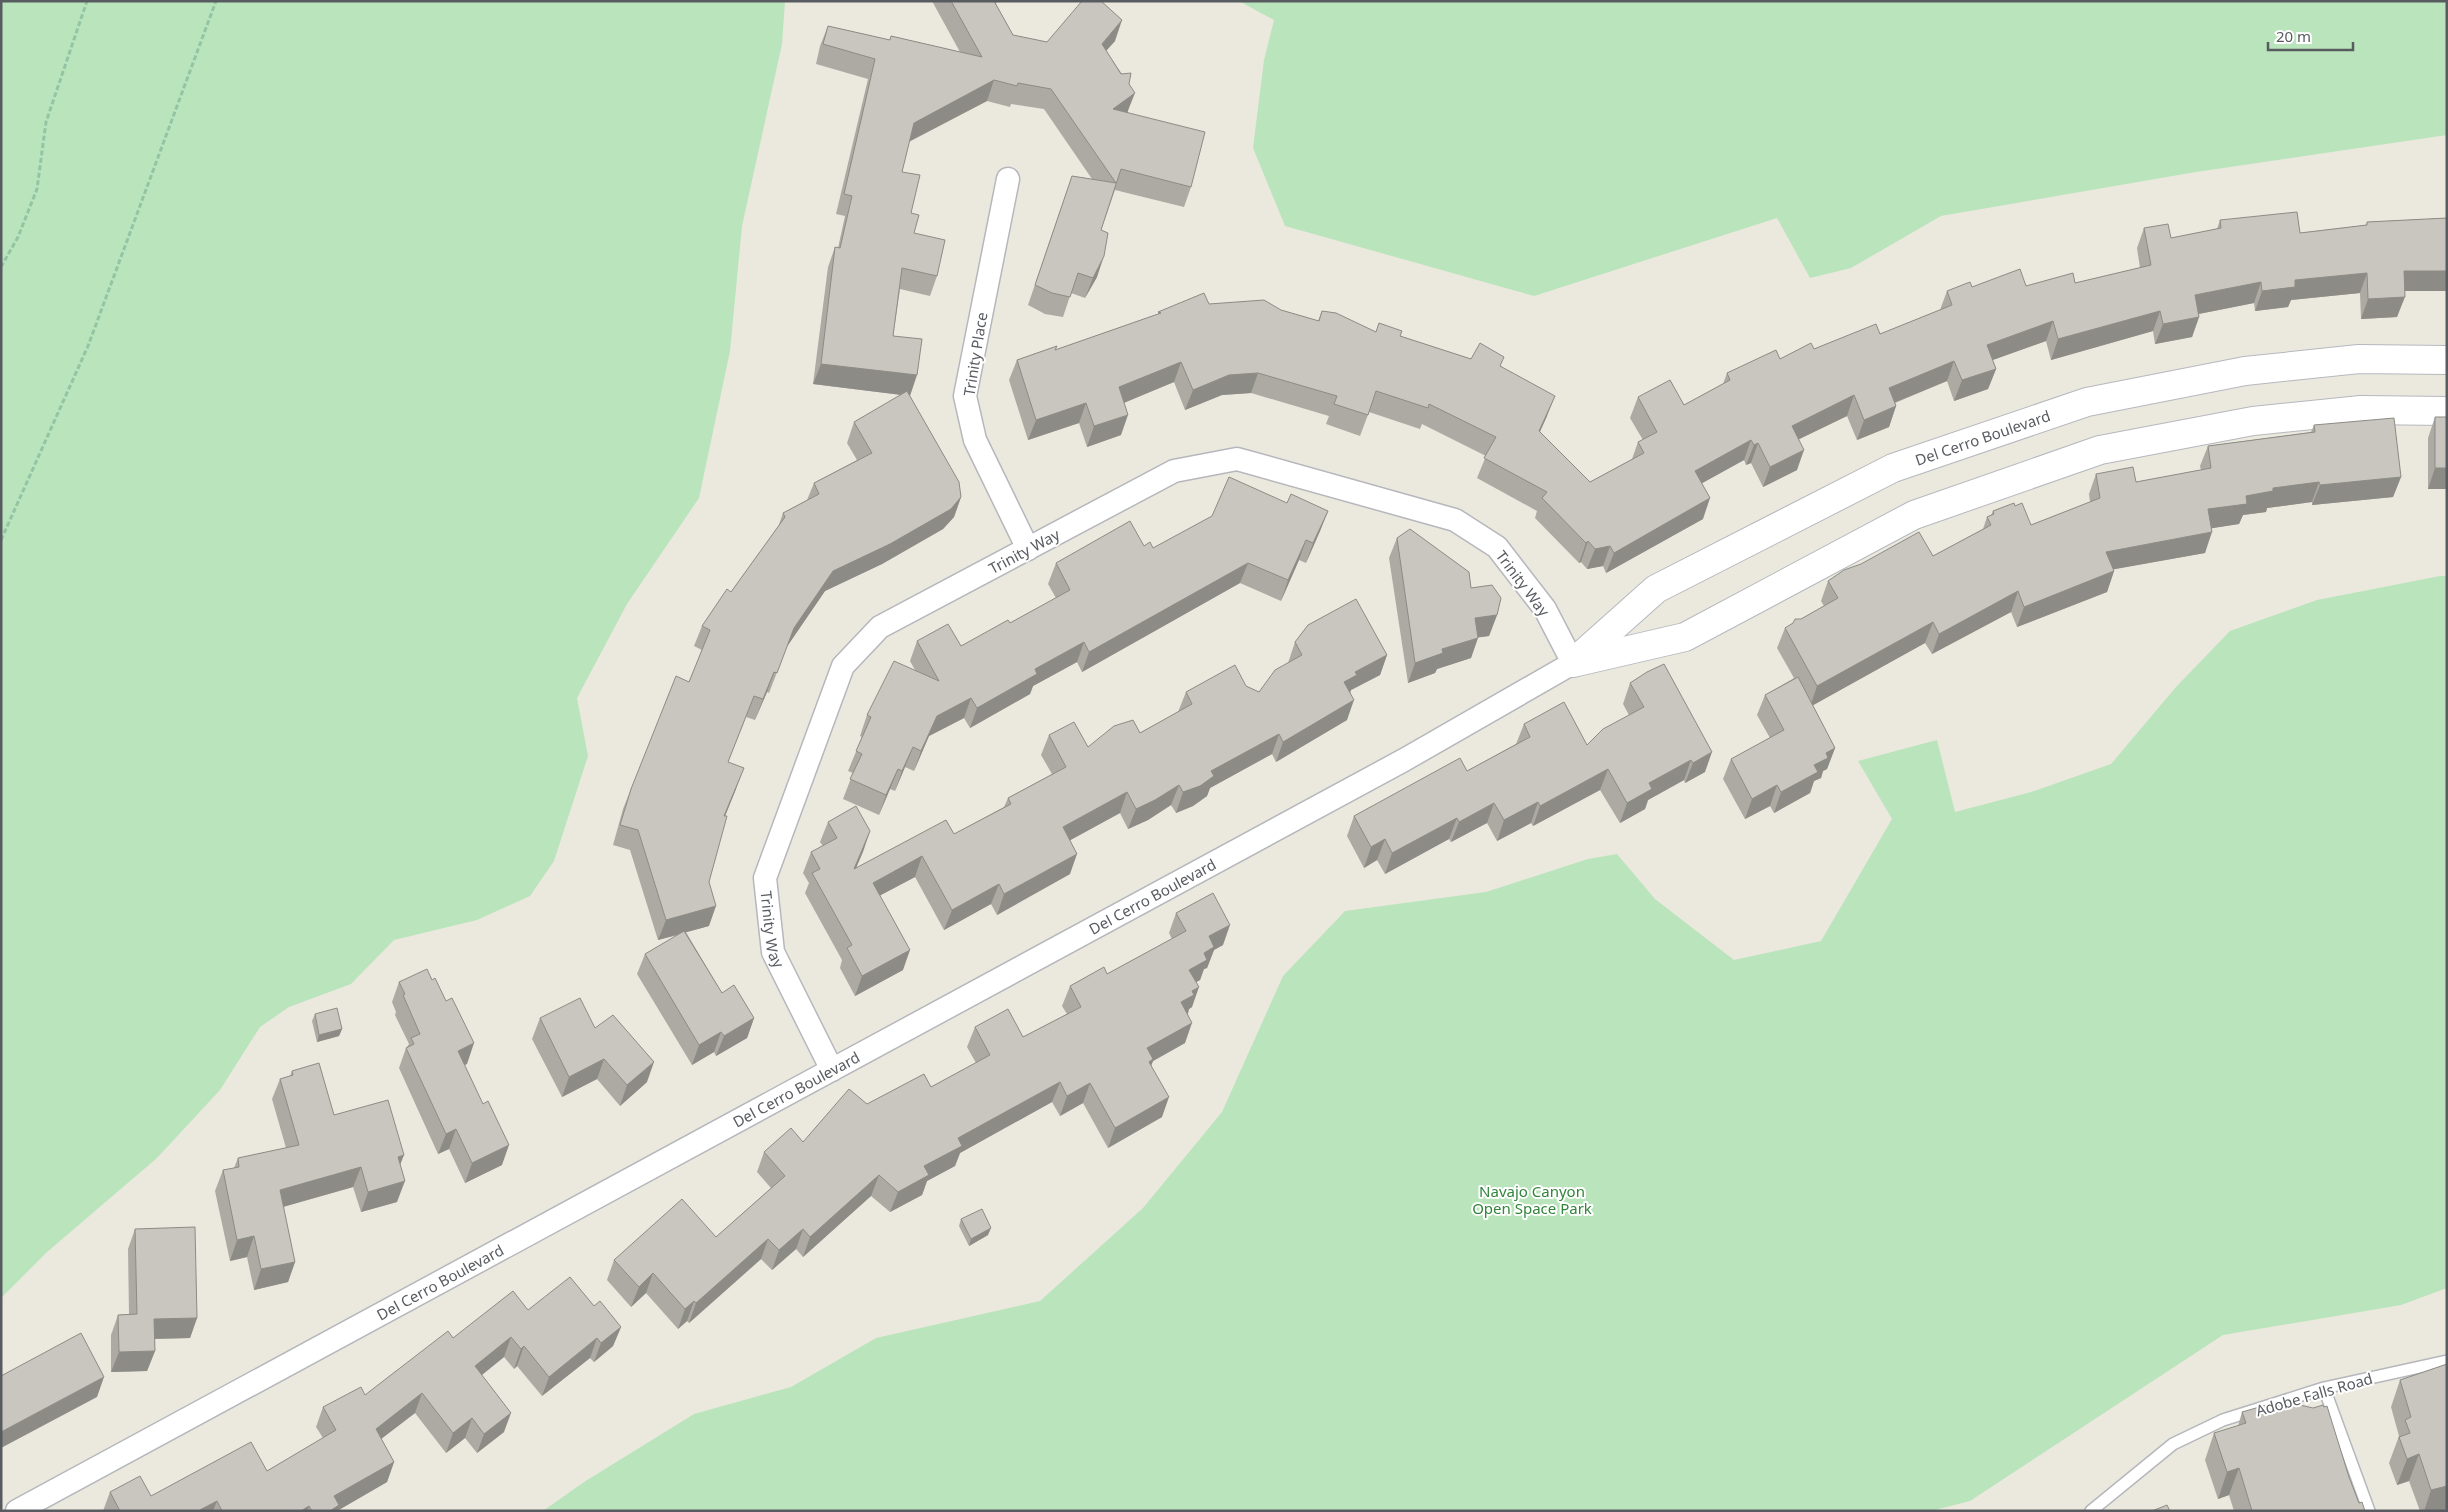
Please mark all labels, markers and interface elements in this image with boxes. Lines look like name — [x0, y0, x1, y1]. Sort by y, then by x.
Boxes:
scale bar — [2268, 20, 2353, 52]
text: 20 m — [2276, 26, 2311, 46]
street label: Trinity Place — [958, 311, 992, 397]
street label: Del Cerro Boulevard — [1912, 405, 2053, 470]
street label: Trinity Way — [985, 524, 1063, 578]
street label: Trinity Way — [1492, 546, 1555, 620]
street label: Del Cerro Boulevard — [1085, 854, 1219, 939]
street label: Trinity Way — [756, 890, 789, 971]
street label: Del Cerro Boulevard — [729, 1047, 863, 1132]
park label: Navajo Canyon Open Space Park — [1472, 1181, 1592, 1218]
street label: Del Cerro Boulevard — [373, 1239, 507, 1324]
street label: Adobe Falls Road — [2253, 1368, 2375, 1420]

